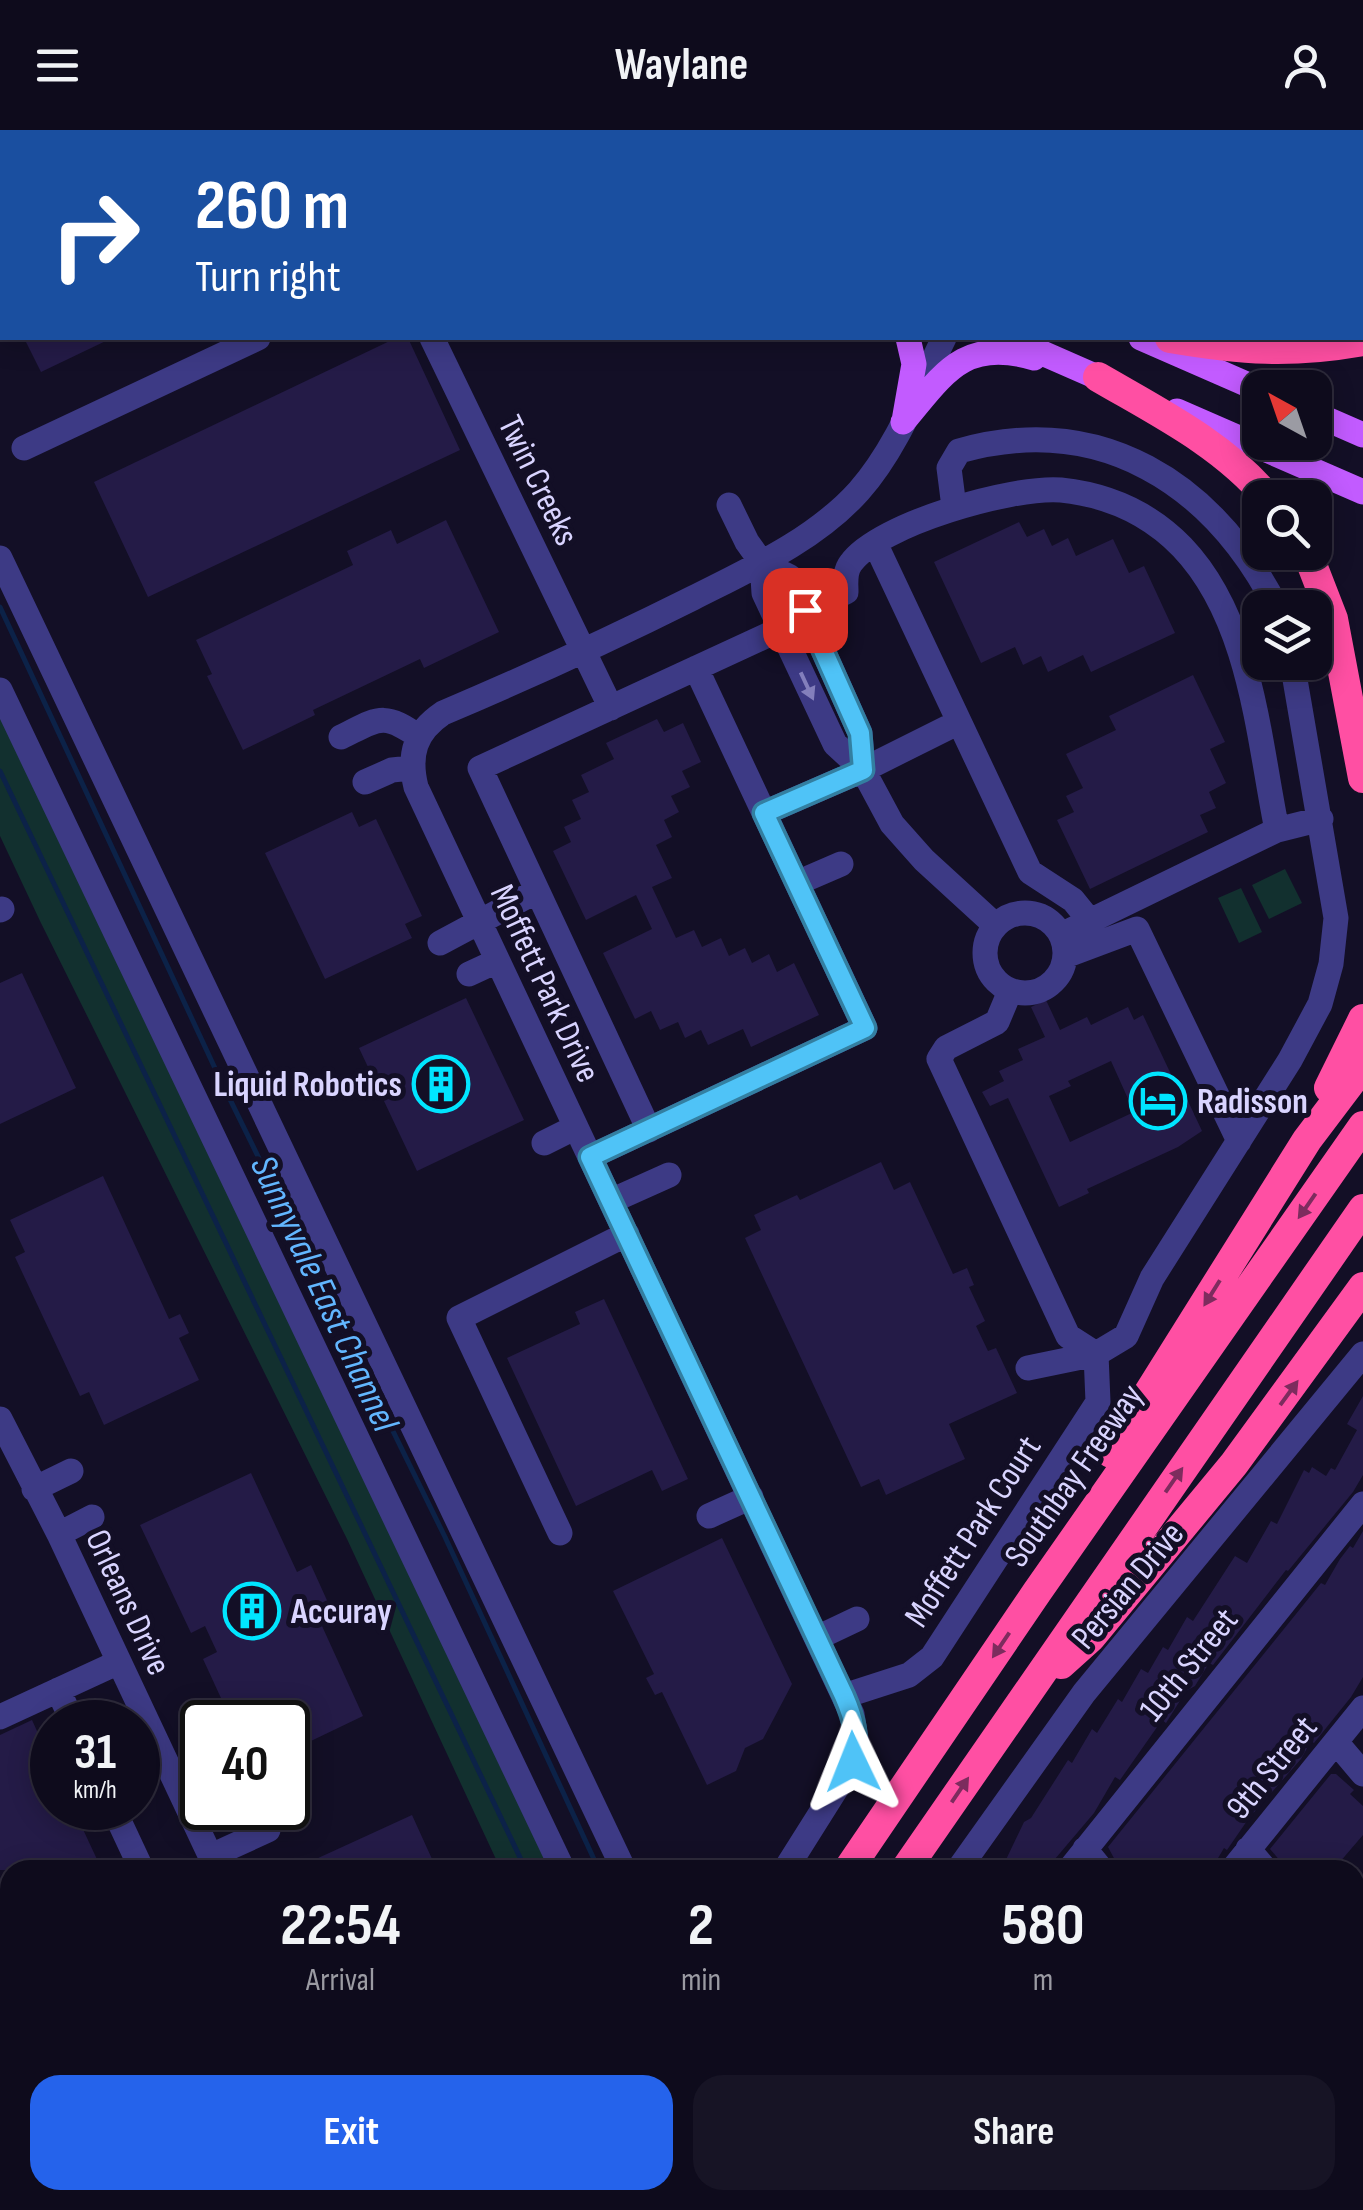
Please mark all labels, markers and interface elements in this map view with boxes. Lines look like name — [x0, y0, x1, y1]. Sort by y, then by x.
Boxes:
icon: menu — [30, 38, 85, 93]
text: Waylane — [615, 38, 748, 93]
icon: person — [1278, 38, 1333, 93]
text: 260 m — [195, 165, 349, 249]
icon: right — [30, 170, 160, 300]
text: Turn right — [195, 250, 341, 305]
north arrow — [1242, 370, 1332, 460]
map controls — [1242, 370, 1332, 680]
street label: Twin Creeks — [488, 409, 587, 553]
button: search — [1242, 480, 1332, 570]
pin — [763, 568, 848, 653]
icon: arrive — [778, 583, 833, 638]
button: layers — [1242, 590, 1332, 680]
one-way arrow — [799, 671, 816, 700]
street label: Moffett Park Drive — [480, 878, 609, 1089]
building icon: Liquid Robotics — [411, 1054, 471, 1114]
place label: Liquid Robotics — [213, 1064, 402, 1107]
hotel icon: Radisson — [1128, 1071, 1188, 1131]
place label: Radisson — [1197, 1081, 1308, 1124]
water label: Sunnyvale East Channel — [240, 1149, 408, 1440]
one-way arrow — [1298, 1193, 1317, 1219]
one-way arrow — [1203, 1279, 1221, 1306]
street label: Southbay Freeway — [995, 1376, 1153, 1576]
one-way arrow — [1278, 1379, 1298, 1406]
street label: Moffett Park Court — [896, 1428, 1051, 1635]
one-way arrow — [1164, 1466, 1183, 1493]
street label: Persian Drive — [1063, 1514, 1194, 1658]
street label: Orleans Drive — [75, 1523, 180, 1682]
building icon: Accuray — [222, 1581, 282, 1641]
place label: Accuray — [290, 1591, 392, 1634]
street label: 10th Street — [1131, 1600, 1248, 1730]
one-way arrow — [992, 1631, 1011, 1658]
speed limit sign: 40 — [180, 1700, 310, 1830]
street label: 9th Street — [1217, 1707, 1327, 1828]
position arrow — [801, 1710, 905, 1814]
text: 31 — [74, 1723, 116, 1783]
text: km/h — [73, 1775, 117, 1806]
one-way arrow — [950, 1776, 969, 1803]
text: 22:54 — [280, 1890, 401, 1962]
text: 2 — [688, 1890, 714, 1962]
text: 580 — [1001, 1890, 1085, 1962]
text: Arrival — [306, 1961, 375, 2000]
text: min — [681, 1961, 721, 2000]
text: m — [1033, 1961, 1053, 2000]
button: Exit — [30, 2075, 673, 2190]
button: Share — [693, 2075, 1335, 2190]

